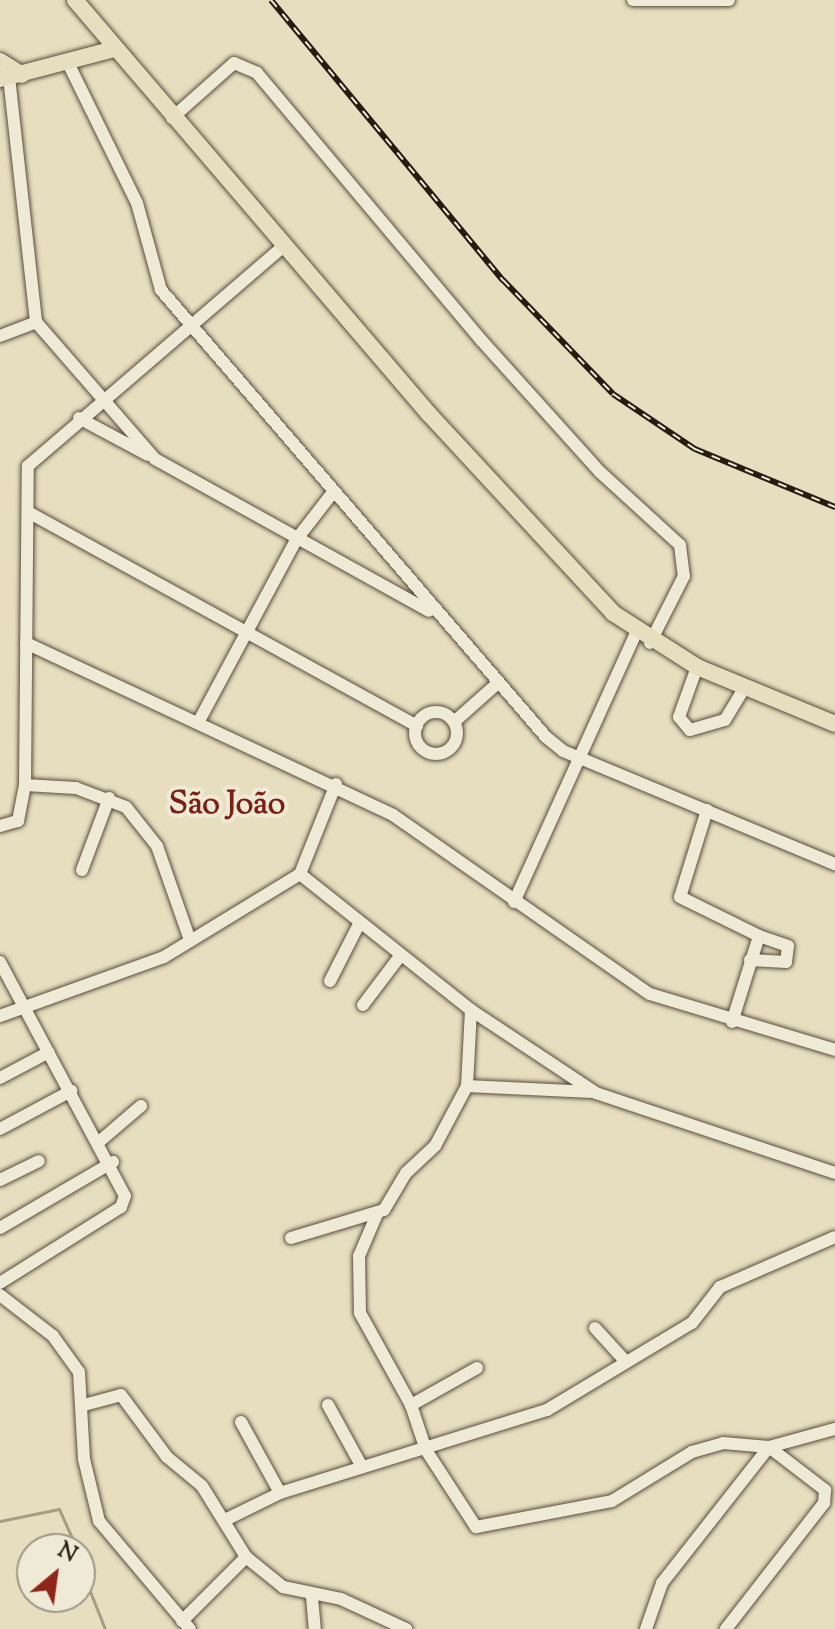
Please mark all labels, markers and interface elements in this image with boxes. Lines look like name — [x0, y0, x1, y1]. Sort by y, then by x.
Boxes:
district label: São João — [169, 786, 285, 824]
north arrow — [16, 1533, 96, 1613]
text: N — [51, 1536, 82, 1572]

